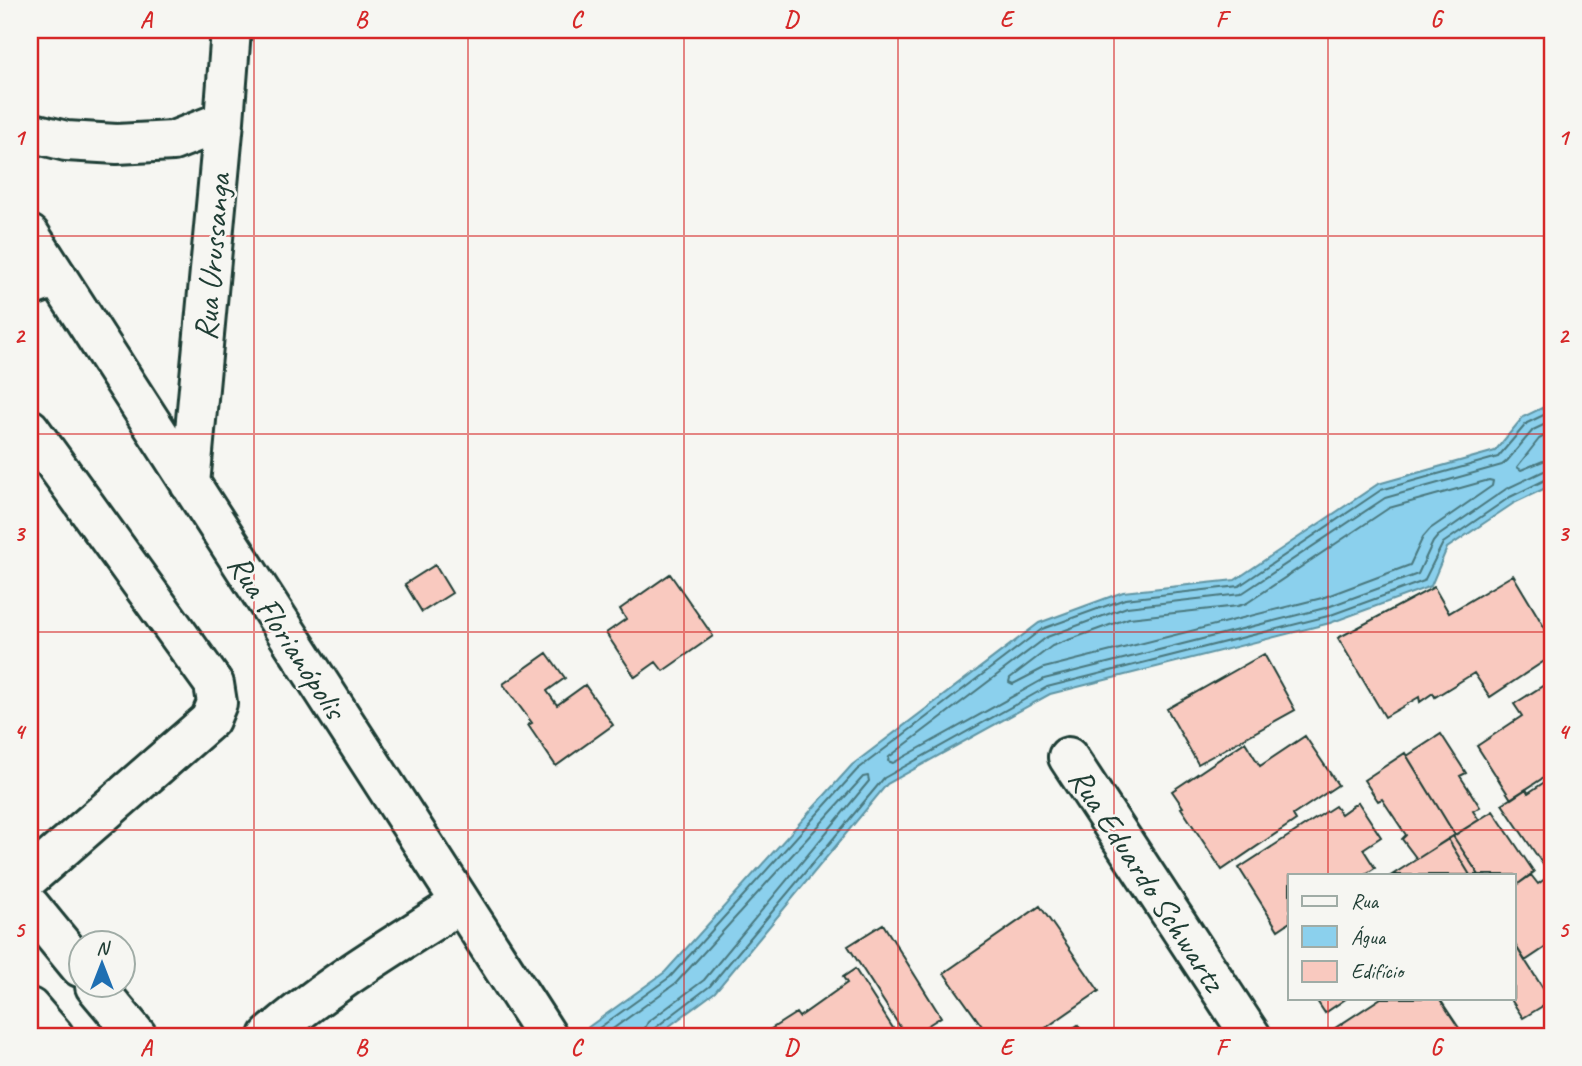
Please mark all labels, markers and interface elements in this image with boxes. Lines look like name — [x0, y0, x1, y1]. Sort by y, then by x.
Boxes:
text: A — [140, 5, 154, 34]
text: B — [355, 5, 369, 34]
text: C — [571, 5, 585, 34]
text: D — [784, 5, 800, 34]
text: E — [1000, 5, 1016, 34]
text: F — [1216, 5, 1232, 34]
text: G — [1430, 5, 1445, 34]
text: 1 — [14, 123, 27, 152]
text: 1 — [1558, 123, 1571, 152]
street label: Rua Urussanga — [184, 170, 240, 342]
text: 2 — [14, 321, 27, 350]
text: 2 — [1558, 321, 1571, 350]
text: 3 — [14, 519, 27, 548]
text: 3 — [1558, 519, 1571, 548]
street label: Rua Florianópolis — [218, 546, 357, 729]
text: 4 — [14, 717, 27, 746]
text: 4 — [1558, 717, 1571, 746]
street label: Rua Eduardo Schwartz — [1059, 760, 1236, 1001]
legend — [1288, 874, 1516, 1000]
text: Rua — [1351, 888, 1379, 914]
text: 5 — [14, 915, 26, 944]
text: 5 — [1558, 915, 1570, 944]
text: Água — [1351, 924, 1387, 950]
north arrow — [66, 930, 136, 1000]
text: N — [96, 936, 111, 960]
text: Edifício — [1351, 958, 1406, 984]
text: A — [140, 1033, 154, 1062]
text: B — [355, 1033, 369, 1062]
text: C — [571, 1033, 585, 1062]
text: D — [784, 1033, 800, 1062]
text: E — [1000, 1033, 1016, 1062]
text: F — [1216, 1033, 1232, 1062]
text: G — [1430, 1033, 1445, 1062]

